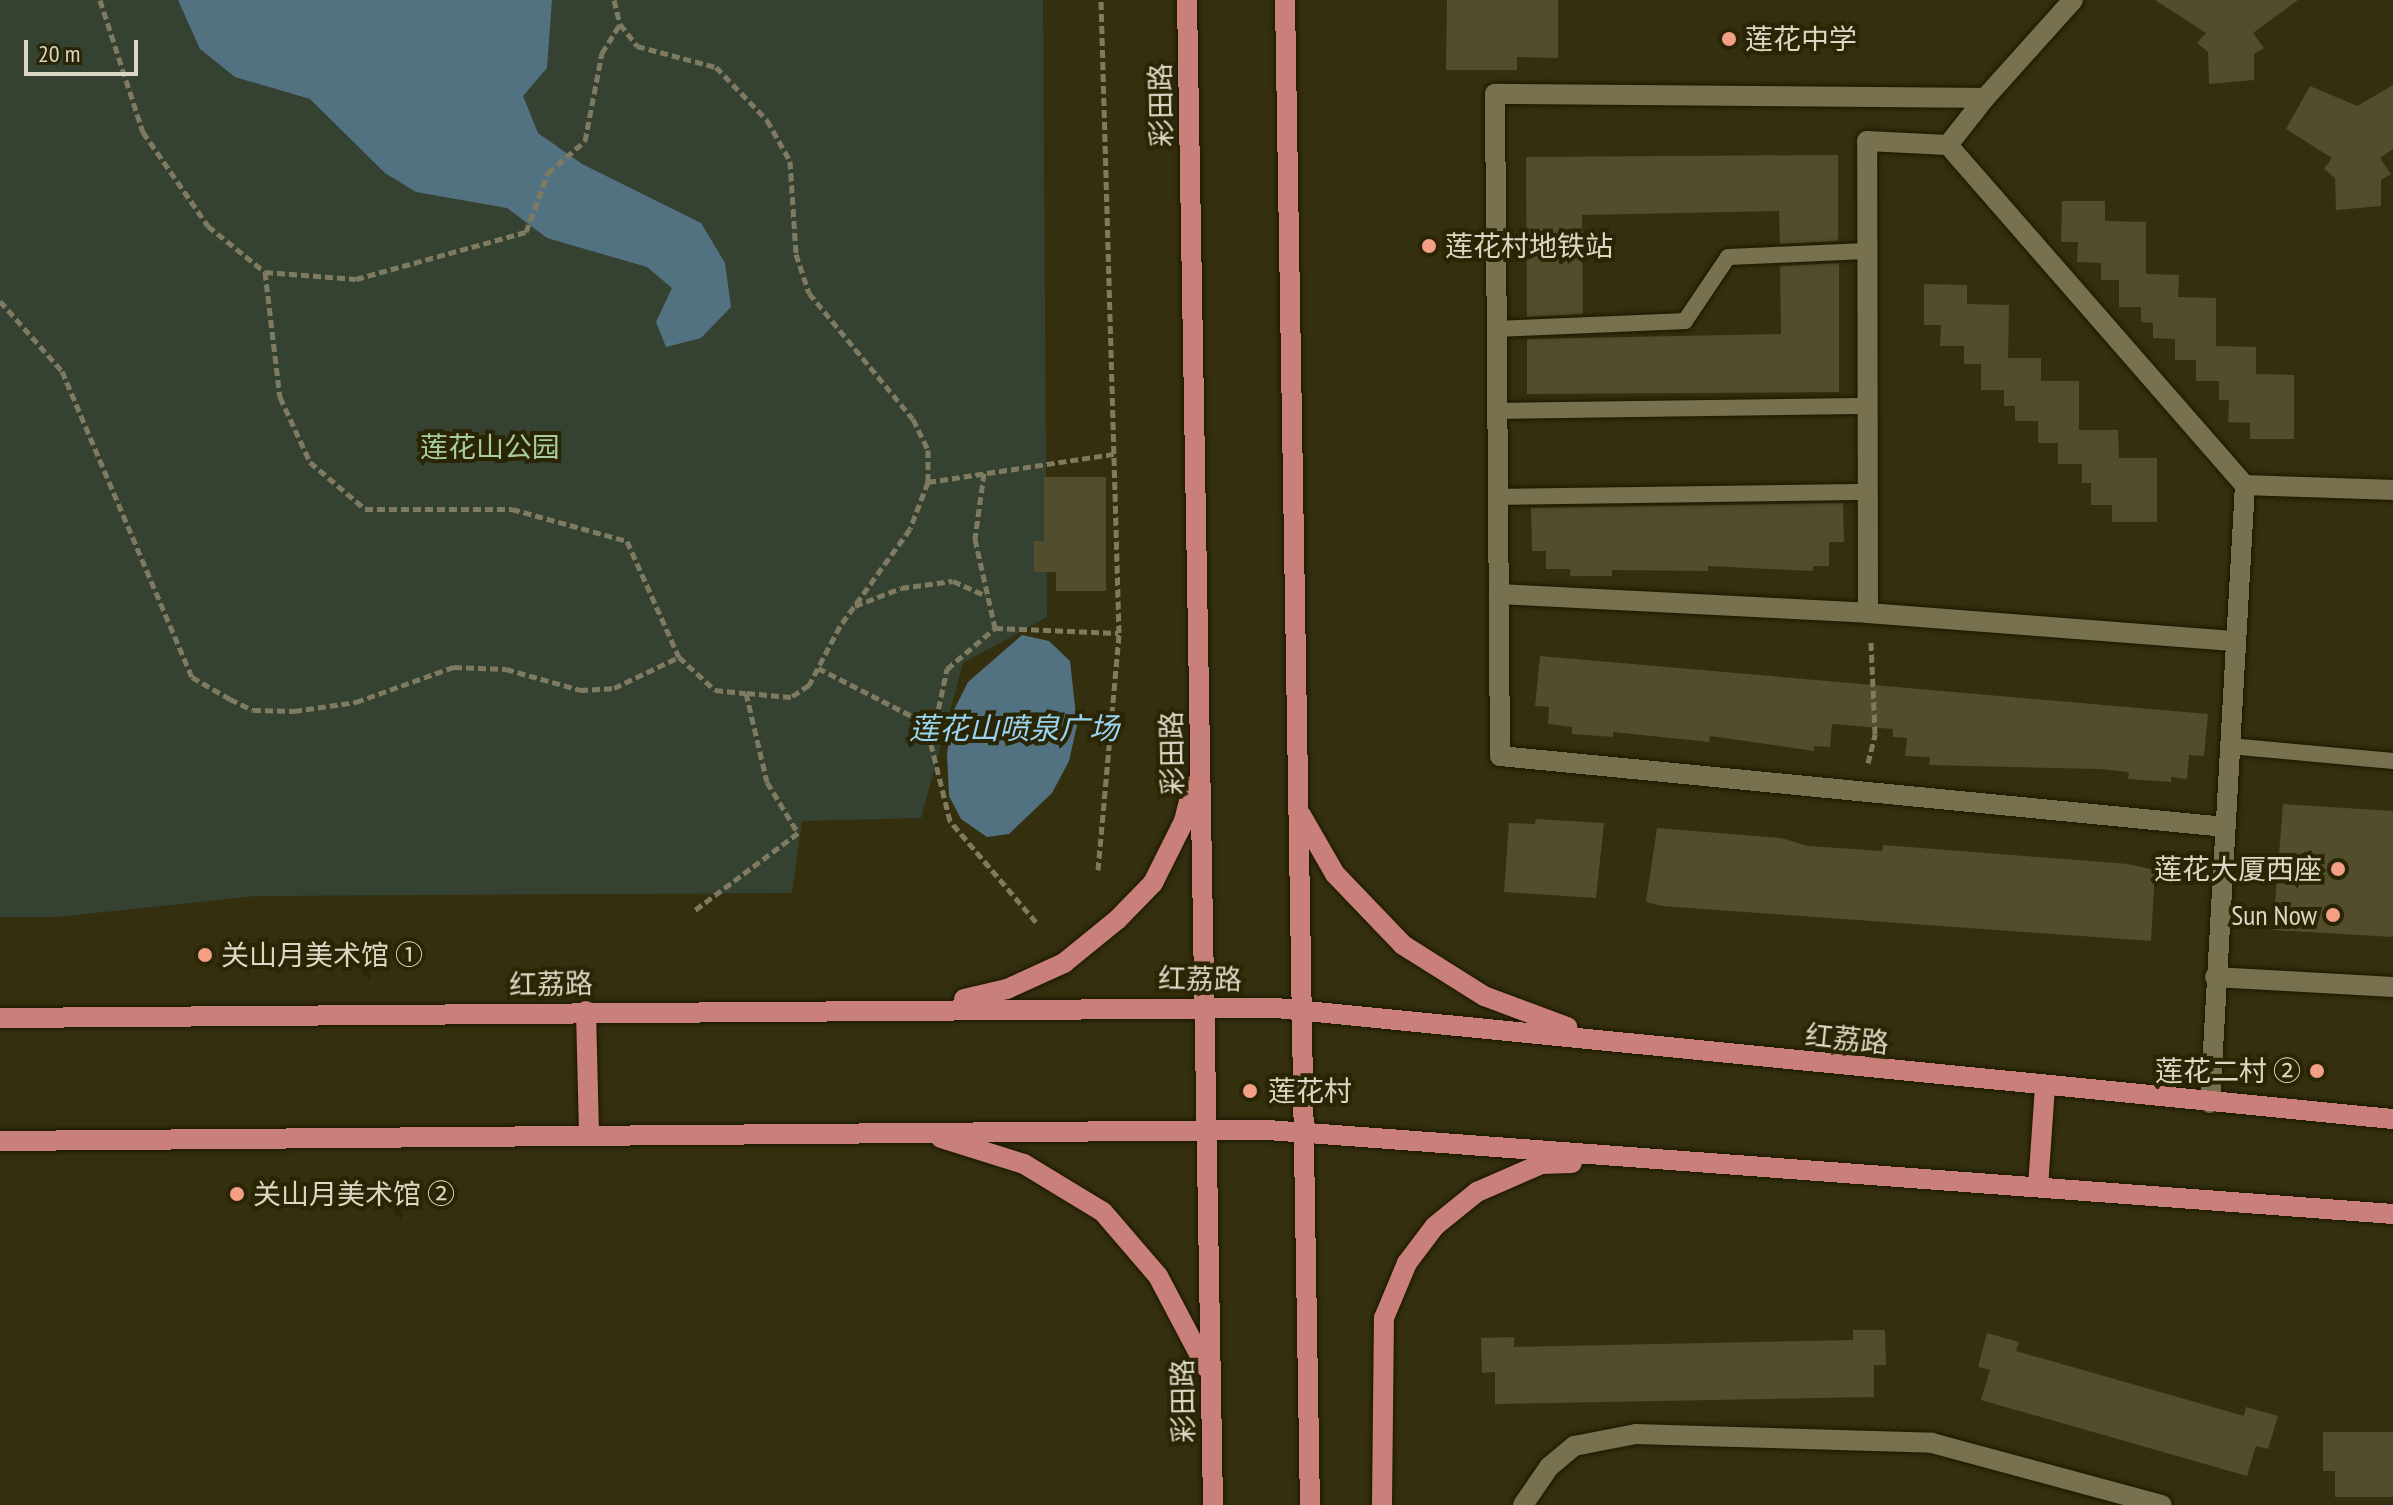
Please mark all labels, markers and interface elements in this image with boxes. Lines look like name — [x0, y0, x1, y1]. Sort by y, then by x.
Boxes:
place label: 莲花中学 — [1745, 22, 1857, 56]
scale bar — [28, 24, 142, 74]
marker: 莲花中学 — [1720, 30, 1738, 48]
text: 20 m — [38, 38, 80, 69]
street label: 彩田路 — [1143, 63, 1179, 147]
place label: 莲花村地铁站 — [1445, 229, 1613, 263]
marker: 莲花村地铁站 — [1420, 237, 1438, 255]
park label: 莲花山公园 — [420, 430, 560, 464]
water label: 莲花山喷泉广场 — [909, 710, 1119, 746]
street label: 彩田路 — [1154, 711, 1190, 795]
place label: 莲花大厦西座 — [2154, 852, 2322, 886]
marker: 莲花大厦西座 — [2329, 860, 2347, 878]
place label: Sun Now — [2231, 898, 2317, 932]
marker: Sun Now — [2324, 906, 2342, 924]
place label: 关山月美术馆 ① — [221, 938, 423, 972]
marker: 关山月美术馆 ① — [196, 946, 214, 964]
street label: 红荔路 — [1158, 961, 1242, 997]
street label: 红荔路 — [509, 966, 593, 1002]
street label: 红荔路 — [1803, 1018, 1891, 1060]
place label: 莲花二村 ② — [2155, 1054, 2301, 1088]
marker: 莲花二村 ② — [2308, 1062, 2326, 1080]
place label: 莲花村 — [1268, 1074, 1352, 1108]
marker: 莲花村 — [1239, 1080, 1261, 1102]
place label: 关山月美术馆 ② — [253, 1177, 455, 1211]
marker: 关山月美术馆 ② — [228, 1185, 246, 1203]
street label: 彩田路 — [1165, 1359, 1201, 1443]

